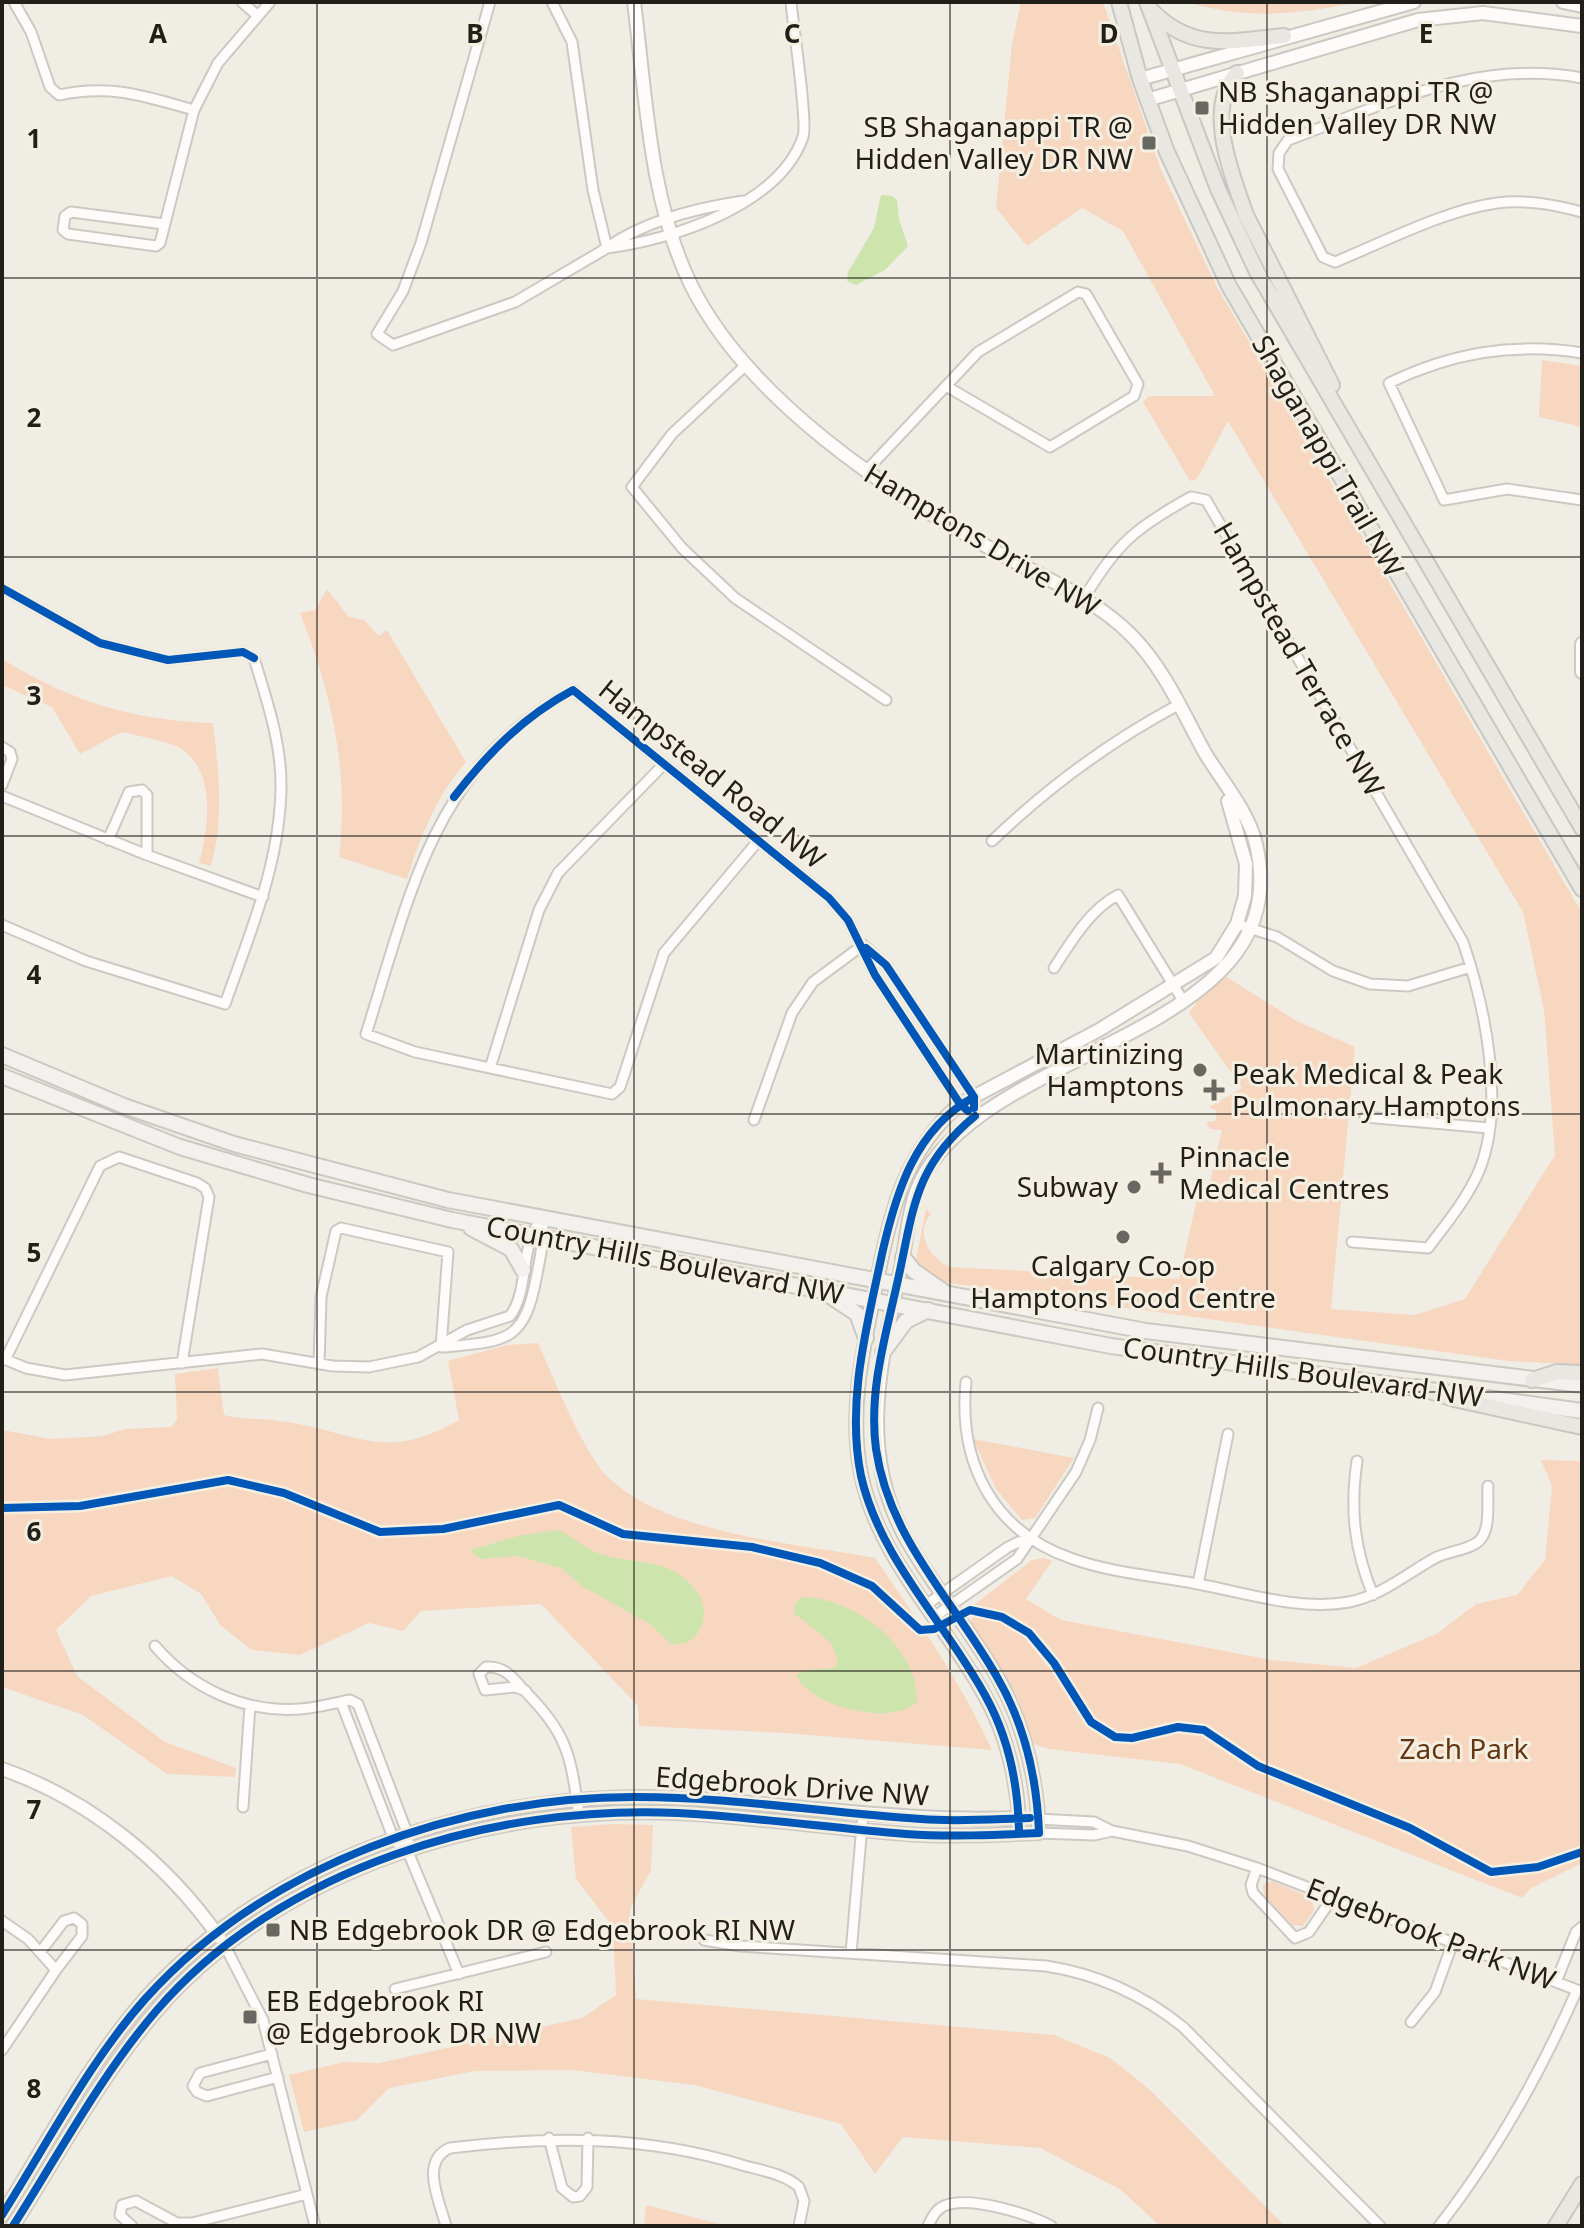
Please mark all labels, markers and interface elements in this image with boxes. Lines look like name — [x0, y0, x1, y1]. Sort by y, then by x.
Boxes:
text: A — [149, 15, 167, 51]
text: B — [466, 15, 484, 51]
text: C — [784, 15, 800, 51]
text: D — [1099, 15, 1119, 51]
text: E — [1419, 15, 1433, 51]
place label: NB Shaganappi TR @ Hidden Valley DR NW — [1218, 72, 1496, 142]
marker: NB Shaganappi TR @ Hidden Valley DR NW — [1193, 99, 1211, 117]
place label: SB Shaganappi TR @ Hidden Valley DR NW — [855, 107, 1133, 177]
text: 1 — [27, 120, 41, 156]
marker: SB Shaganappi TR @ Hidden Valley DR NW — [1140, 134, 1158, 152]
street label: Shaganappi Trail NW — [1244, 328, 1414, 583]
text: 2 — [27, 399, 42, 435]
street label: Hamptons Drive NW — [858, 454, 1107, 625]
street label: Hampstead Terrace NW — [1206, 514, 1394, 803]
street label: Hampstead Road NW — [591, 670, 834, 876]
text: 3 — [27, 677, 41, 713]
text: 4 — [27, 956, 42, 992]
place label: Martinizing Hamptons — [1035, 1034, 1184, 1104]
place label: Peak Medical & Peak Pulmonary Hamptons — [1232, 1054, 1520, 1124]
marker: Martinizing Hamptons — [1191, 1061, 1209, 1079]
marker: Peak Medical & Peak Pulmonary Hamptons — [1203, 1079, 1225, 1101]
place label: Pinnacle Medical Centres — [1179, 1137, 1389, 1207]
marker: Pinnacle Medical Centres — [1150, 1162, 1172, 1184]
place label: Subway — [1017, 1167, 1119, 1205]
marker: Subway — [1125, 1178, 1143, 1196]
street label: Country Hills Boulevard NW — [483, 1206, 847, 1312]
marker: Calgary Co-op Hamptons Food Centre — [1114, 1228, 1132, 1246]
text: 5 — [27, 1234, 41, 1270]
place label: Calgary Co-op Hamptons Food Centre — [970, 1246, 1276, 1316]
street label: Country Hills Boulevard NW — [1121, 1327, 1486, 1415]
text: 6 — [27, 1513, 42, 1549]
park label: Zach Park — [1400, 1729, 1528, 1767]
street label: Edgebrook Drive NW — [654, 1756, 930, 1814]
text: 7 — [27, 1791, 42, 1827]
street label: Edgebrook Park NW — [1301, 1868, 1561, 1998]
place label: NB Edgebrook DR @ Edgebrook RI NW — [289, 1910, 795, 1948]
marker: NB Edgebrook DR @ Edgebrook RI NW — [264, 1921, 282, 1939]
place label: EB Edgebrook RI @ Edgebrook DR NW — [266, 1981, 541, 2051]
marker: EB Edgebrook RI @ Edgebrook DR NW — [241, 2008, 259, 2026]
text: 8 — [27, 2070, 41, 2106]

